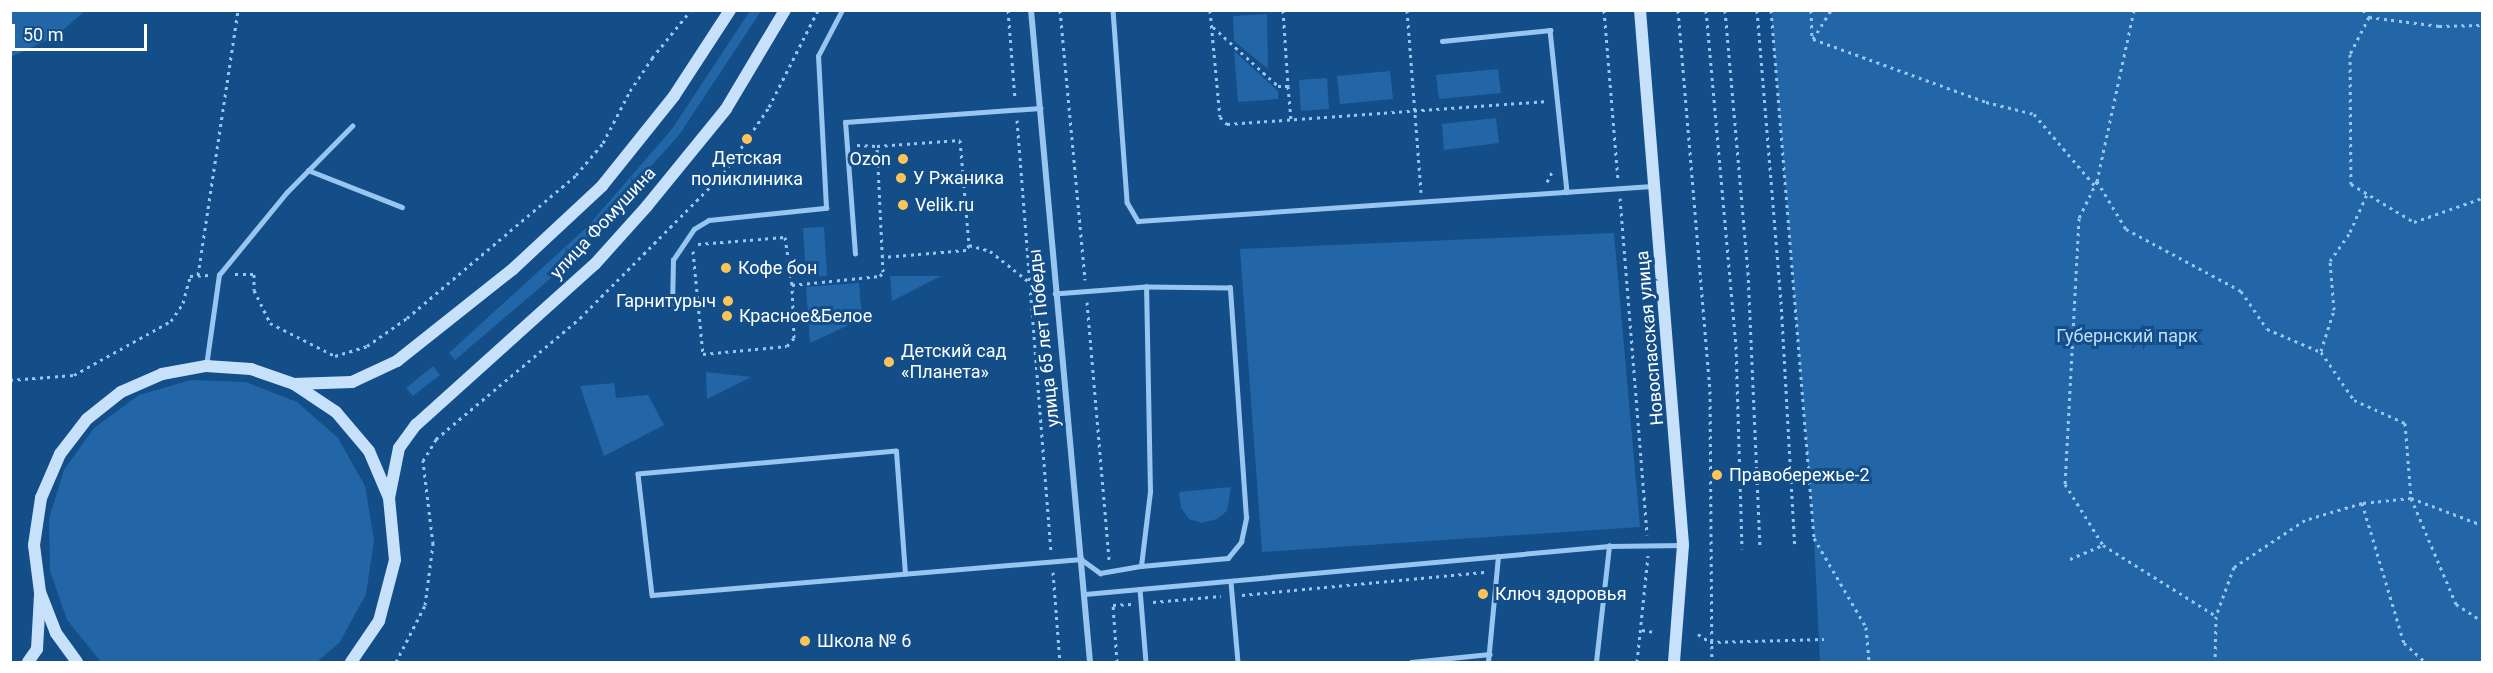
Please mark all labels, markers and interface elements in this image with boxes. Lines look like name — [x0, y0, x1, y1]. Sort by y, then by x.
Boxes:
scale bar — [15, 12, 150, 50]
text: 50 m — [23, 24, 63, 45]
marker: Детская поликлиника — [740, 132, 754, 146]
place label: Детская поликлиника — [691, 148, 803, 190]
place label: Ozon — [850, 148, 891, 170]
marker: Ozon — [896, 152, 910, 166]
street label: улица Фомушина — [546, 163, 660, 283]
place label: У Ржаника — [913, 167, 1004, 189]
marker: У Ржаника — [894, 171, 908, 185]
place label: Velik.ru — [915, 194, 974, 216]
marker: Velik.ru — [896, 198, 910, 212]
street label: улица 65 лет Победы — [1024, 248, 1064, 428]
street label: Новоспасская улица — [1632, 250, 1668, 426]
place label: Кофе бон — [738, 257, 817, 279]
marker: Кофе бон — [719, 261, 733, 275]
place label: Гарнитурыч — [616, 290, 716, 312]
marker: Гарнитурыч — [721, 294, 735, 308]
place label: Красное&Белое — [739, 305, 872, 327]
marker: Красное&Белое — [720, 309, 734, 323]
park label: Губернский парк — [2056, 325, 2198, 347]
place label: Детский сад «Планета» — [901, 341, 1006, 384]
marker: Детский сад «Планета» — [882, 355, 896, 369]
place label: Правобережье-2 — [1729, 464, 1870, 486]
marker: Правобережье-2 — [1710, 468, 1724, 482]
place label: Ключ здоровья — [1495, 583, 1627, 605]
marker: Ключ здоровья — [1476, 587, 1490, 601]
place label: Школа № 6 — [817, 630, 911, 652]
marker: Школа № 6 — [798, 634, 812, 648]

